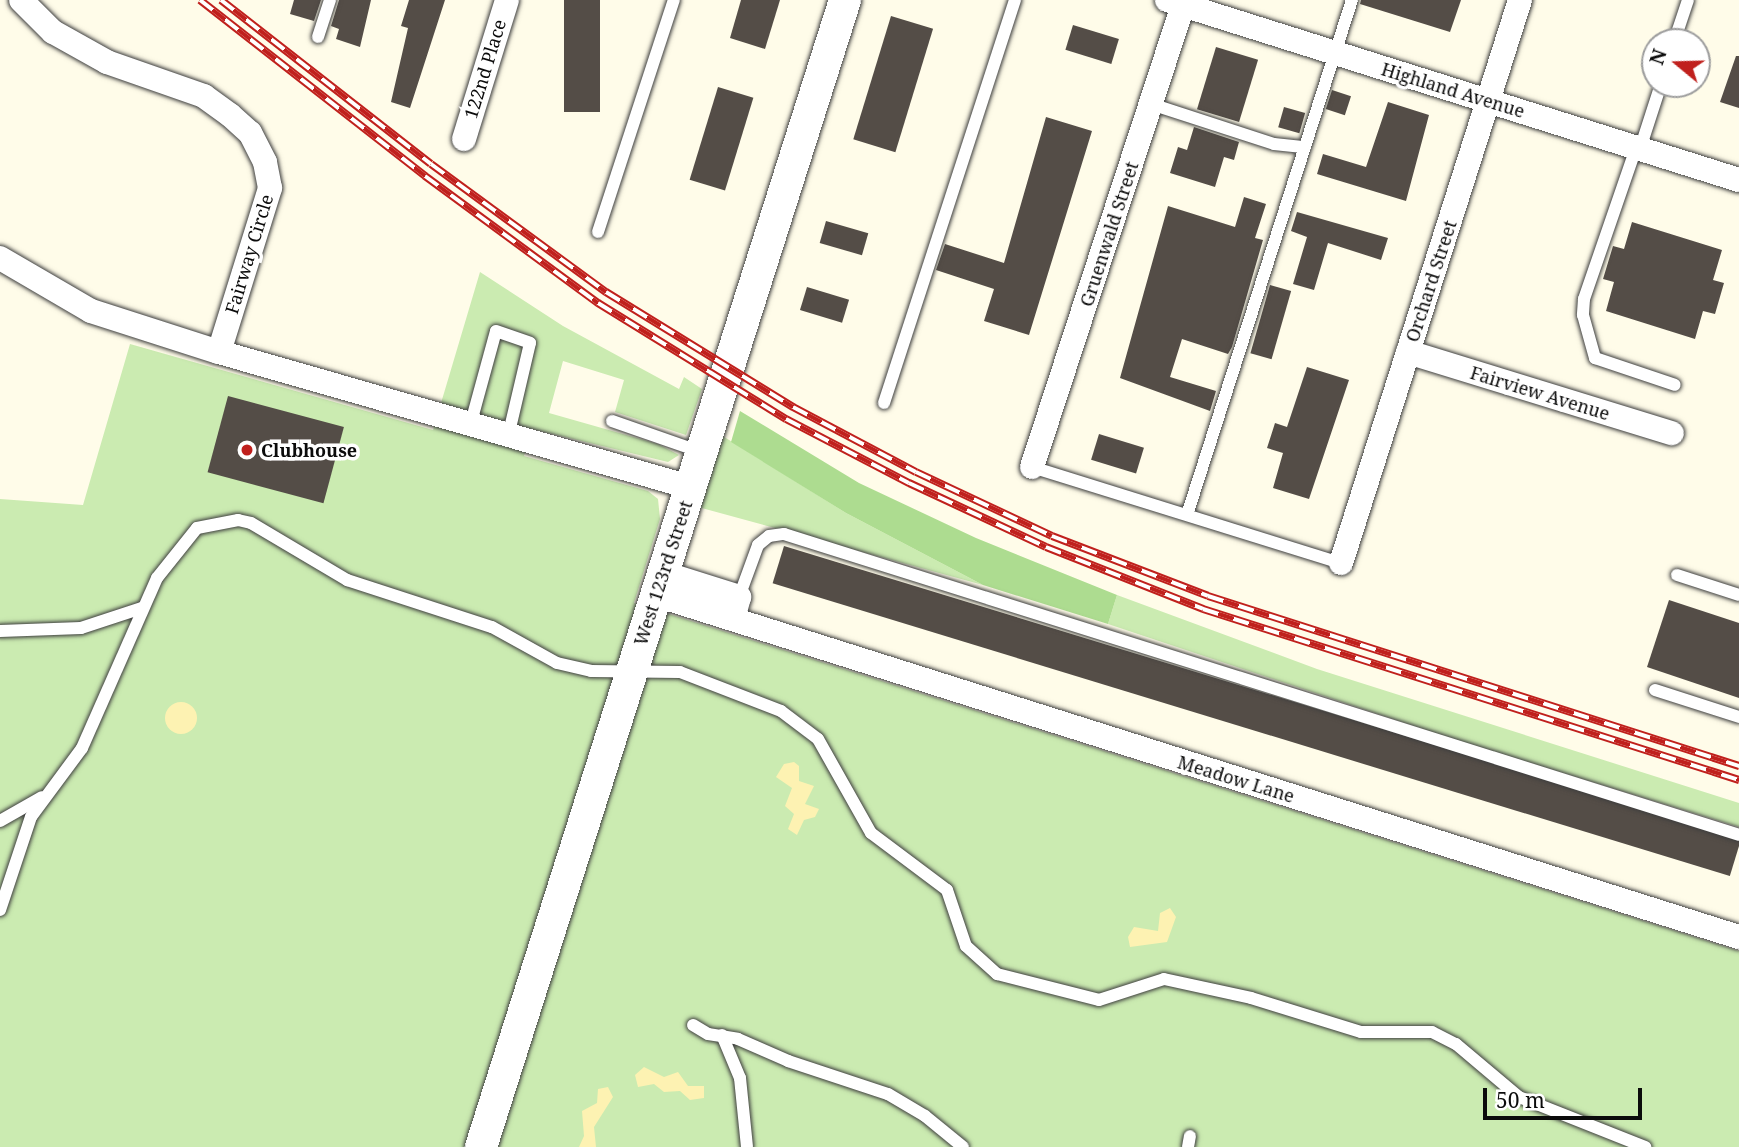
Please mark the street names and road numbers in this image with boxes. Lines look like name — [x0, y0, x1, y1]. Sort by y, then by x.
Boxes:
street label: 122nd Place — [460, 17, 510, 121]
street label: Highland Avenue — [1379, 58, 1527, 122]
street label: Gruenwald Street — [1075, 159, 1143, 309]
street label: Fairway Circle — [221, 192, 277, 316]
street label: Orchard Street — [1401, 217, 1461, 345]
street label: Fairview Avenue — [1468, 362, 1612, 424]
street label: West 123rd Street — [629, 498, 697, 648]
street label: Meadow Lane — [1175, 751, 1297, 807]

